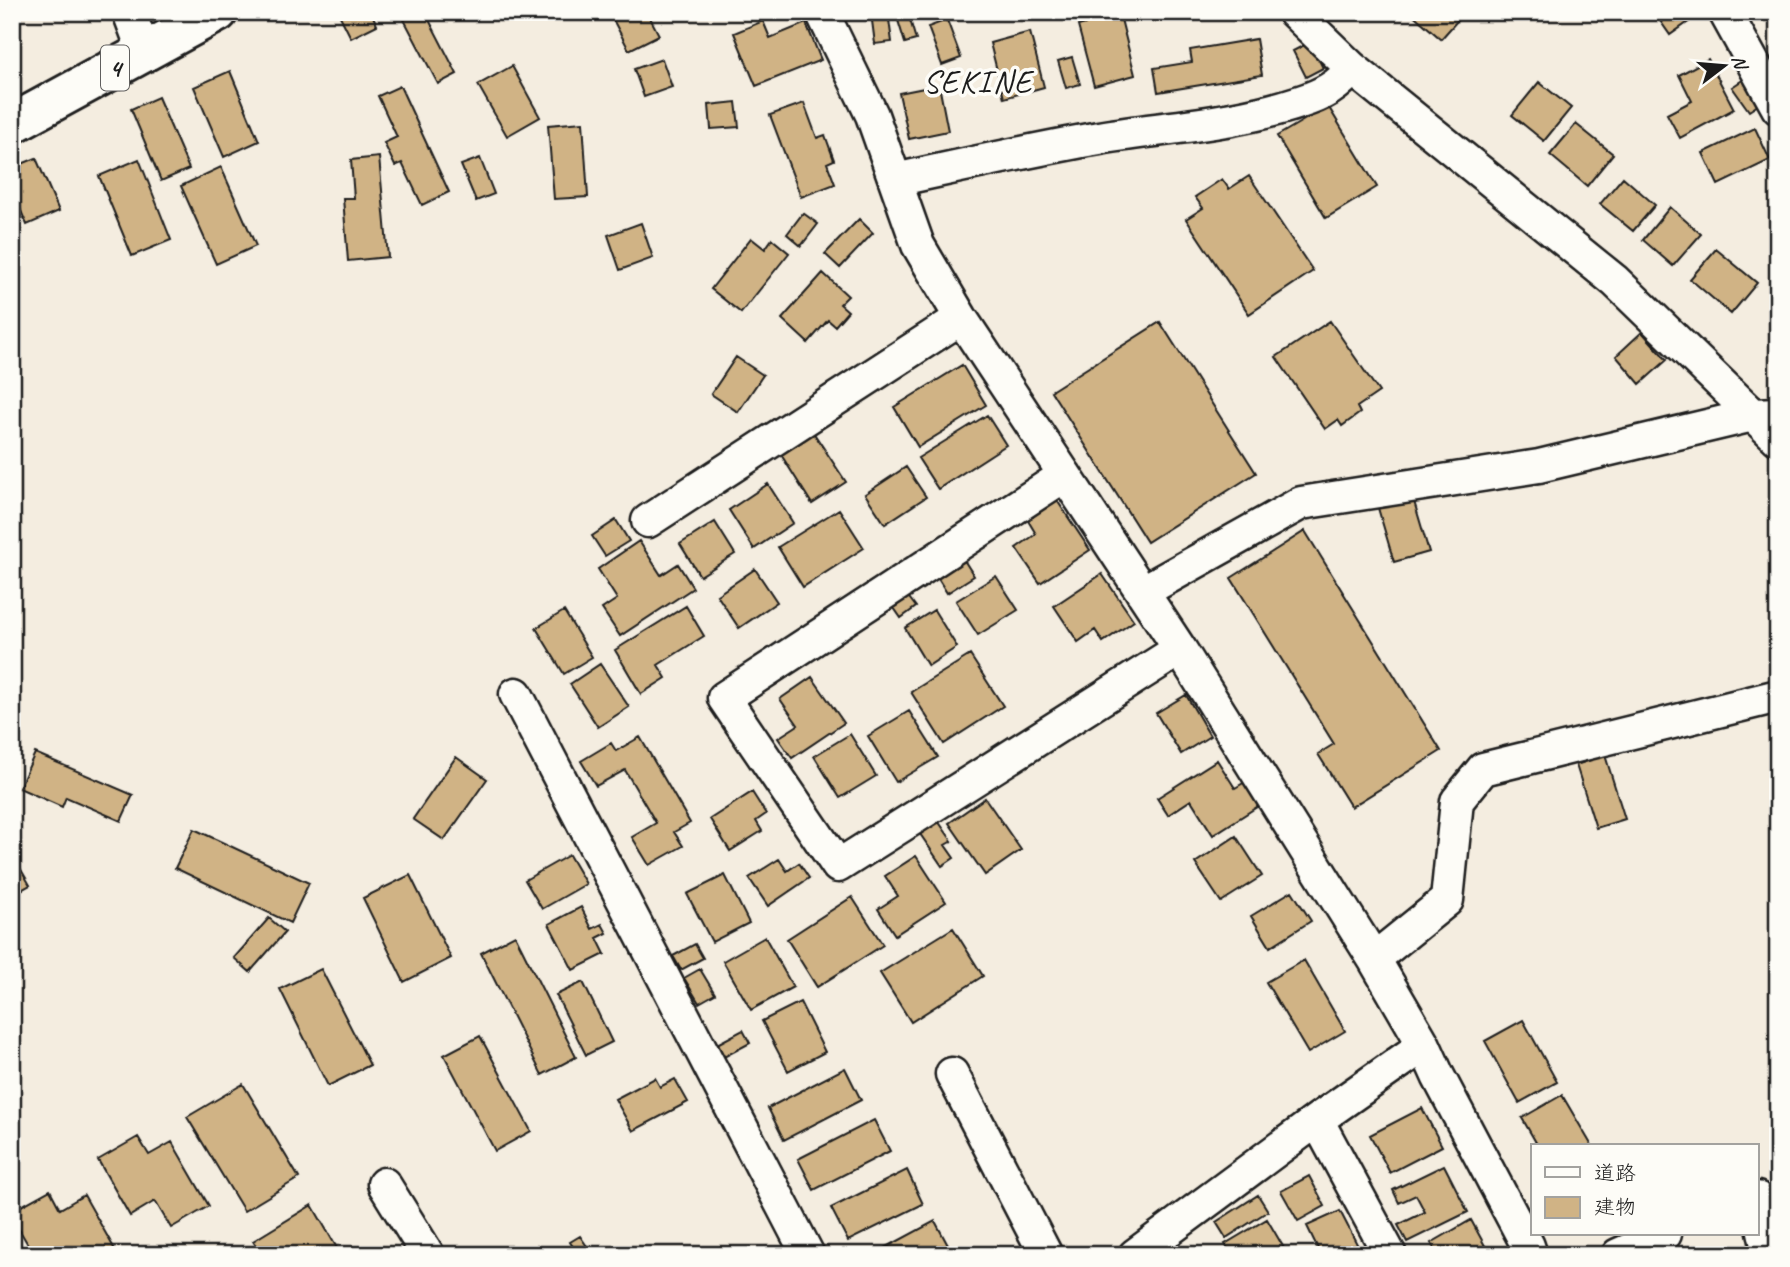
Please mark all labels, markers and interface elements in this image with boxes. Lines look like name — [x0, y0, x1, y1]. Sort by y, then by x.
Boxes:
north arrow — [1688, 32, 1758, 102]
road number: 4 — [101, 45, 129, 90]
text: N — [1726, 53, 1753, 74]
district label: SEKINE — [923, 61, 1035, 102]
legend — [1531, 1144, 1758, 1236]
text: 道路 — [1594, 1160, 1636, 1186]
text: 建物 — [1594, 1194, 1636, 1220]

